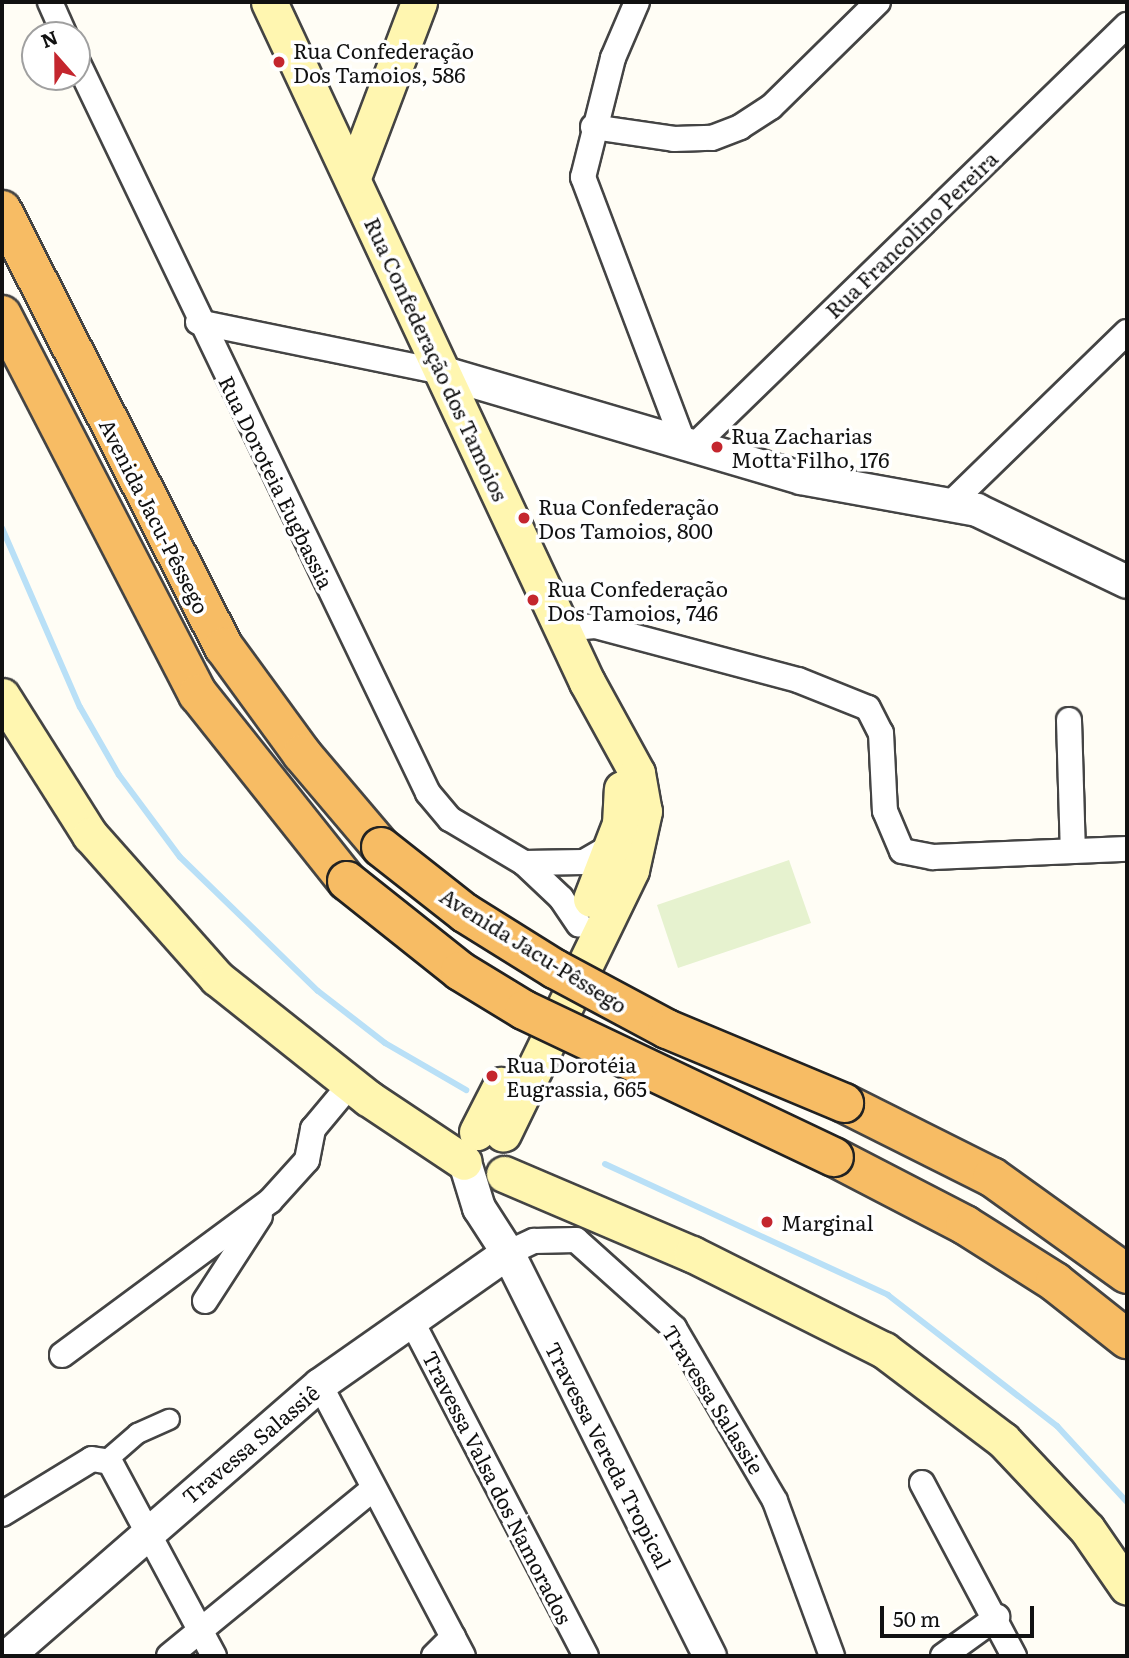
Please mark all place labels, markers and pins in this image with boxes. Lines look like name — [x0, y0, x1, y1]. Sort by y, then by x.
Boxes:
place label: Rua Confederação Dos Tamoios, 586 — [293, 37, 474, 87]
marker: Rua Confederação Dos Tamoios, 586 — [271, 54, 287, 70]
place label: Rua Zacharias Motta Filho, 176 — [731, 422, 890, 472]
marker: Rua Zacharias Motta Filho, 176 — [709, 439, 725, 455]
place label: Rua Confederação Dos Tamoios, 800 — [538, 493, 719, 543]
marker: Rua Confederação Dos Tamoios, 800 — [516, 510, 532, 526]
place label: Rua Confederação Dos Tamoios, 746 — [547, 575, 728, 625]
marker: Rua Confederação Dos Tamoios, 746 — [525, 592, 541, 608]
place label: Rua Dorotéia Eugrassia, 665 — [506, 1051, 647, 1101]
marker: Rua Dorotéia Eugrassia, 665 — [484, 1068, 500, 1084]
place label: Marginal — [781, 1209, 874, 1235]
marker: Marginal — [759, 1214, 775, 1230]

